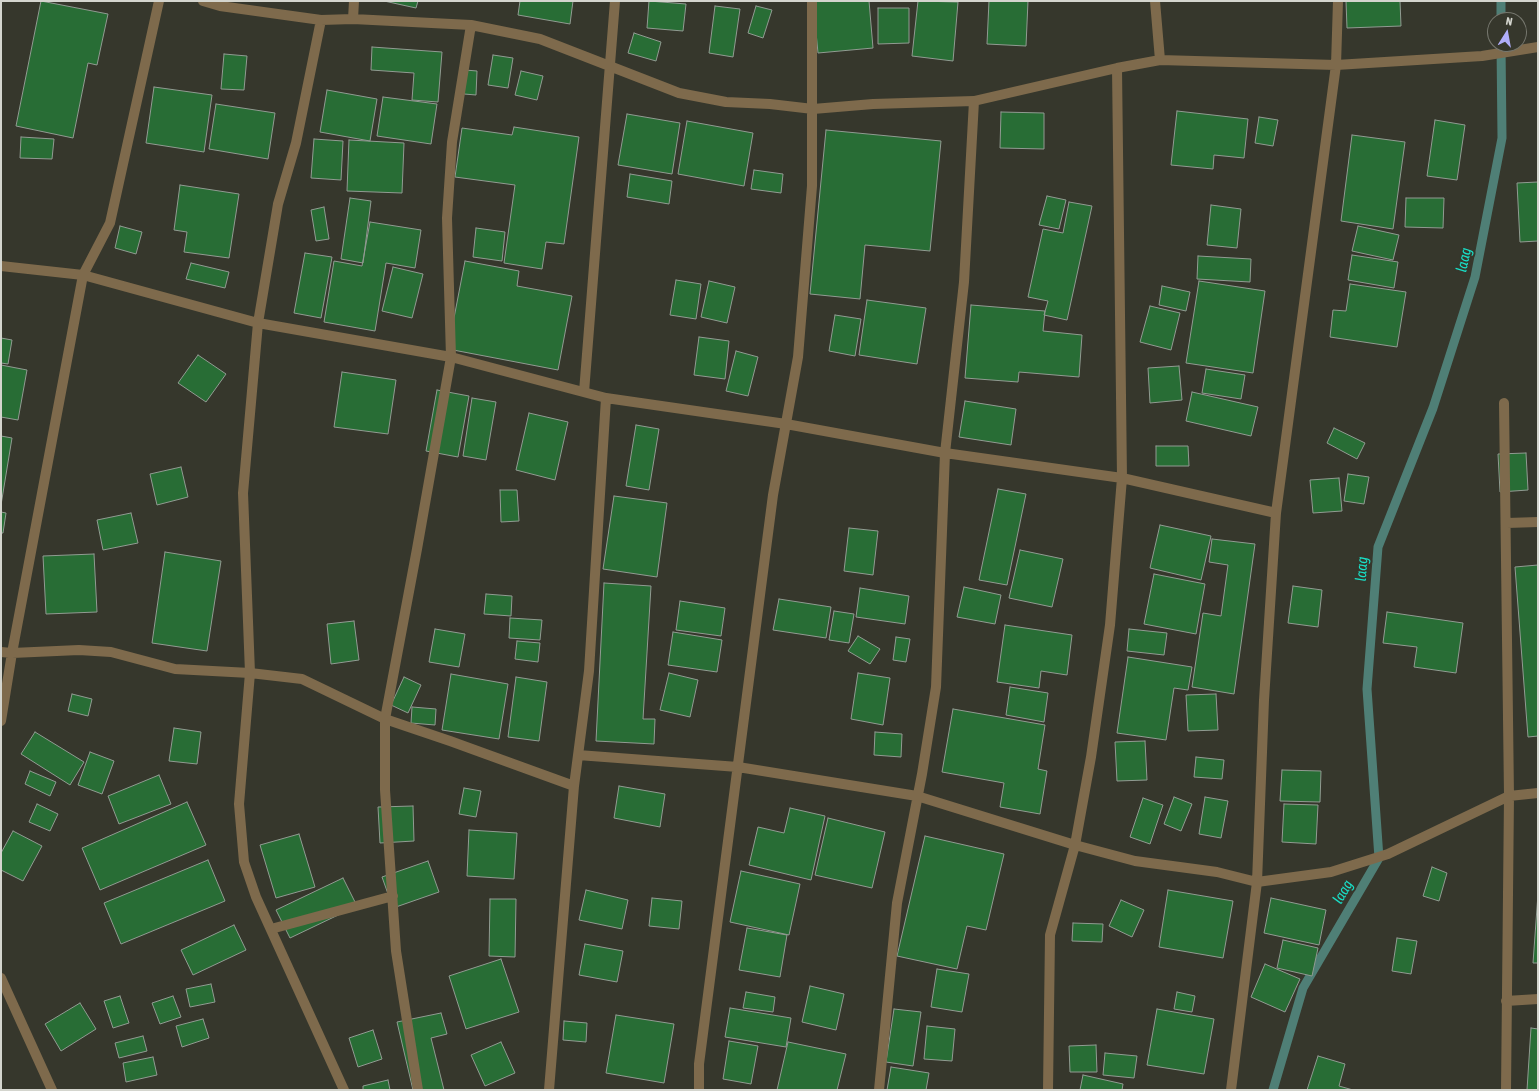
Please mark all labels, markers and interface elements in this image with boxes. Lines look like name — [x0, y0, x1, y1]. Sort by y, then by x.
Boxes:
north arrow — [1487, 12, 1527, 52]
text: N — [1505, 15, 1513, 28]
water label: laag — [1453, 246, 1475, 274]
water label: laag — [1352, 556, 1372, 582]
water label: laag — [1329, 877, 1357, 907]

